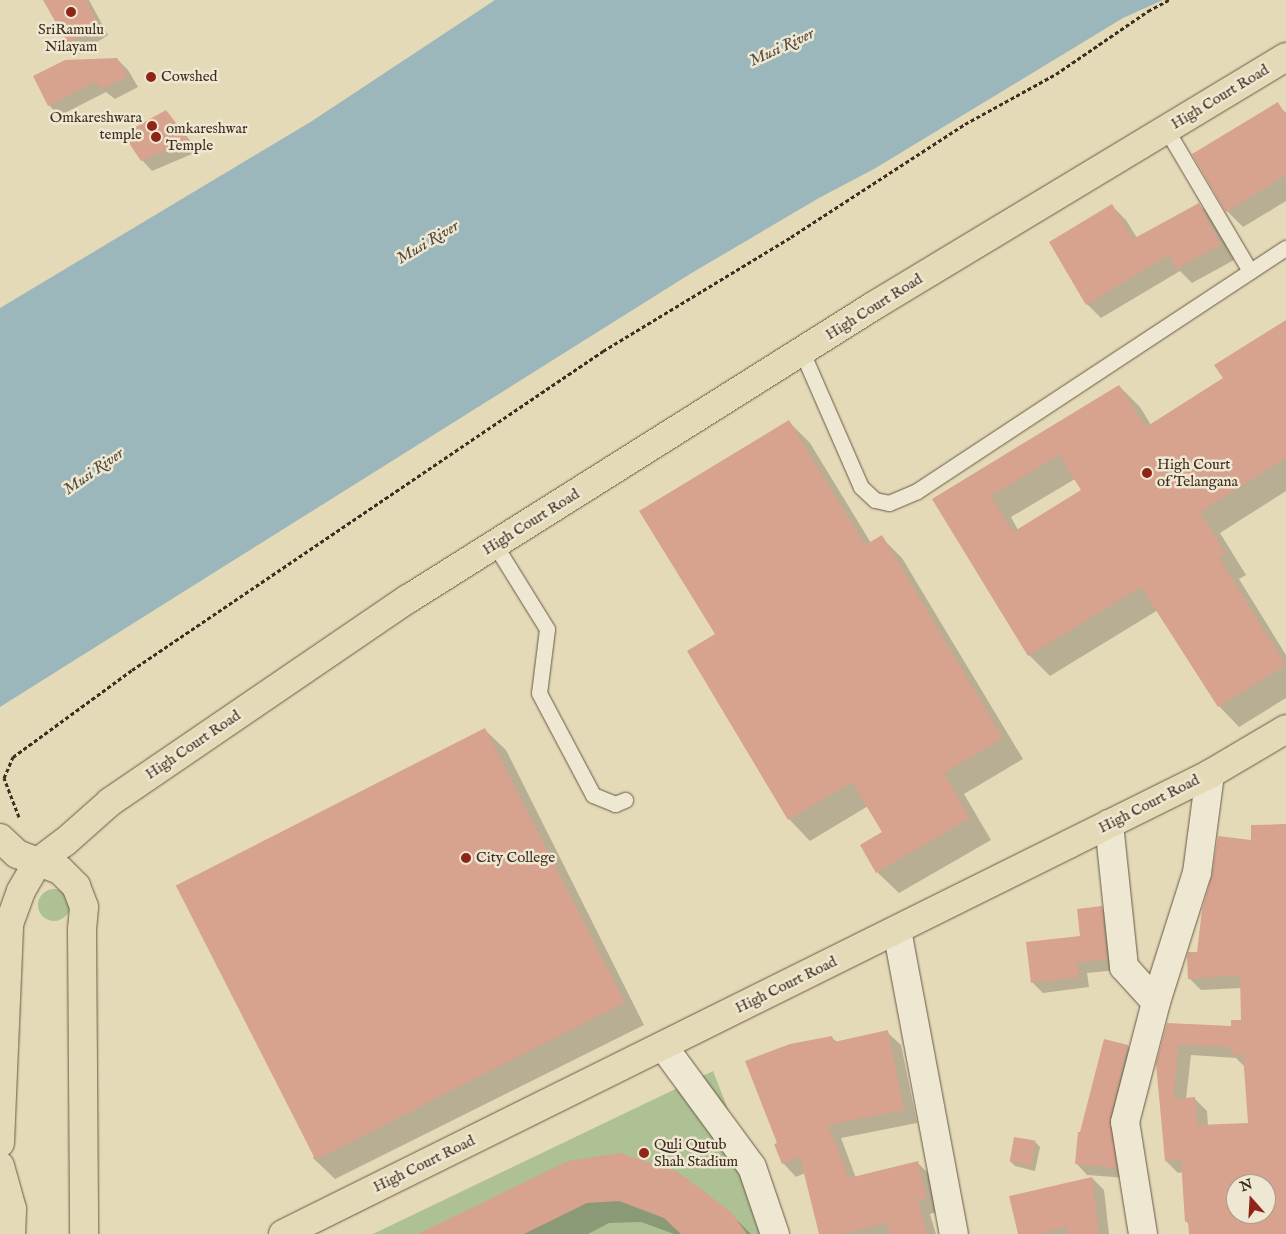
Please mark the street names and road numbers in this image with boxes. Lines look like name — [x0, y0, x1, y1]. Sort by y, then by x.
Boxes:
street label: High Court Road — [1168, 61, 1272, 133]
street label: High Court Road — [822, 270, 926, 344]
street label: High Court Road — [479, 485, 583, 559]
street label: High Court Road — [142, 707, 244, 783]
street label: High Court Road — [1096, 771, 1202, 837]
street label: High Court Road — [732, 953, 840, 1017]
street label: High Court Road — [370, 1132, 478, 1196]

